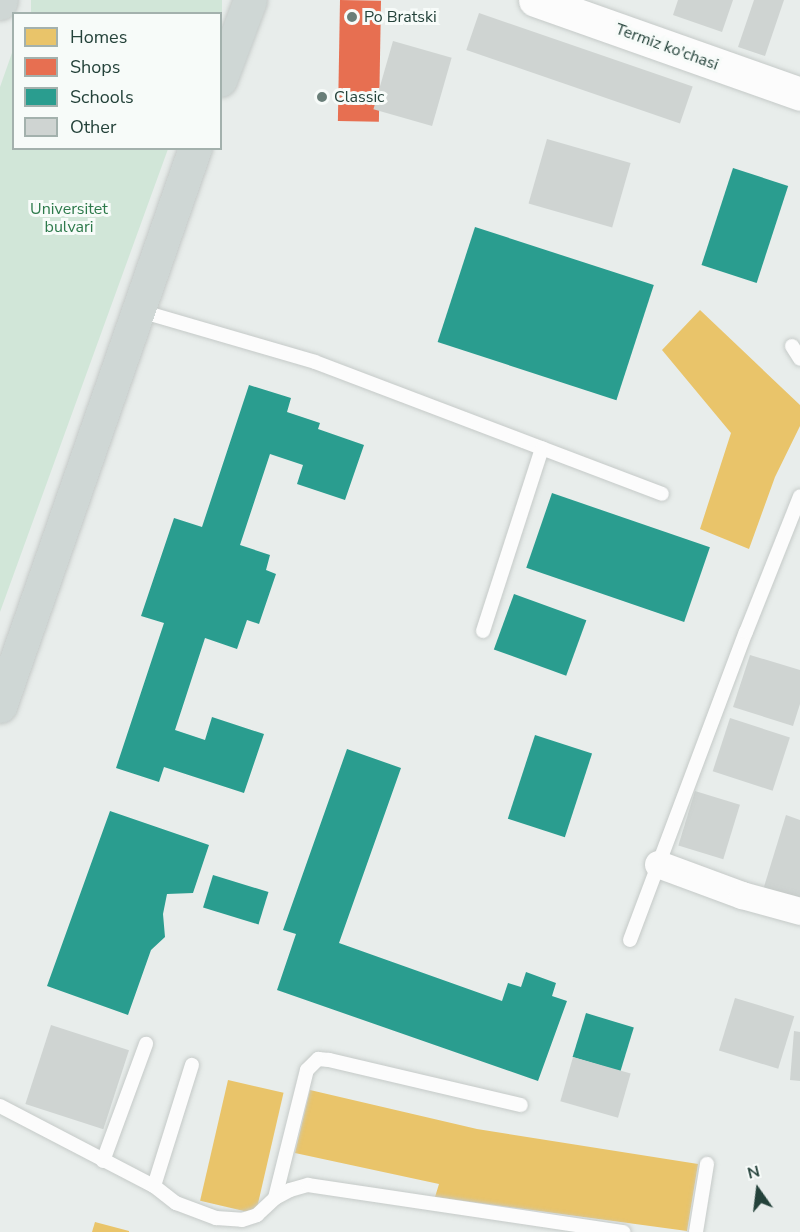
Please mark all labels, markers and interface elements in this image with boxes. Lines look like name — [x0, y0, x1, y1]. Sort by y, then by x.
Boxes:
place label: Po Bratski — [364, 7, 437, 27]
marker: Po Bratski — [345, 10, 359, 24]
legend — [12, 12, 222, 150]
street label: Termiz ko'chasi — [613, 19, 721, 75]
text: Homes — [70, 25, 127, 49]
text: Shops — [70, 55, 120, 79]
text: Schools — [70, 85, 134, 109]
place label: Classic — [334, 87, 384, 107]
marker: Classic — [315, 90, 329, 104]
text: Other — [70, 115, 116, 139]
park label: Universitet bulvari — [30, 199, 108, 237]
north arrow — [728, 1160, 788, 1220]
text: N — [745, 1160, 762, 1185]

